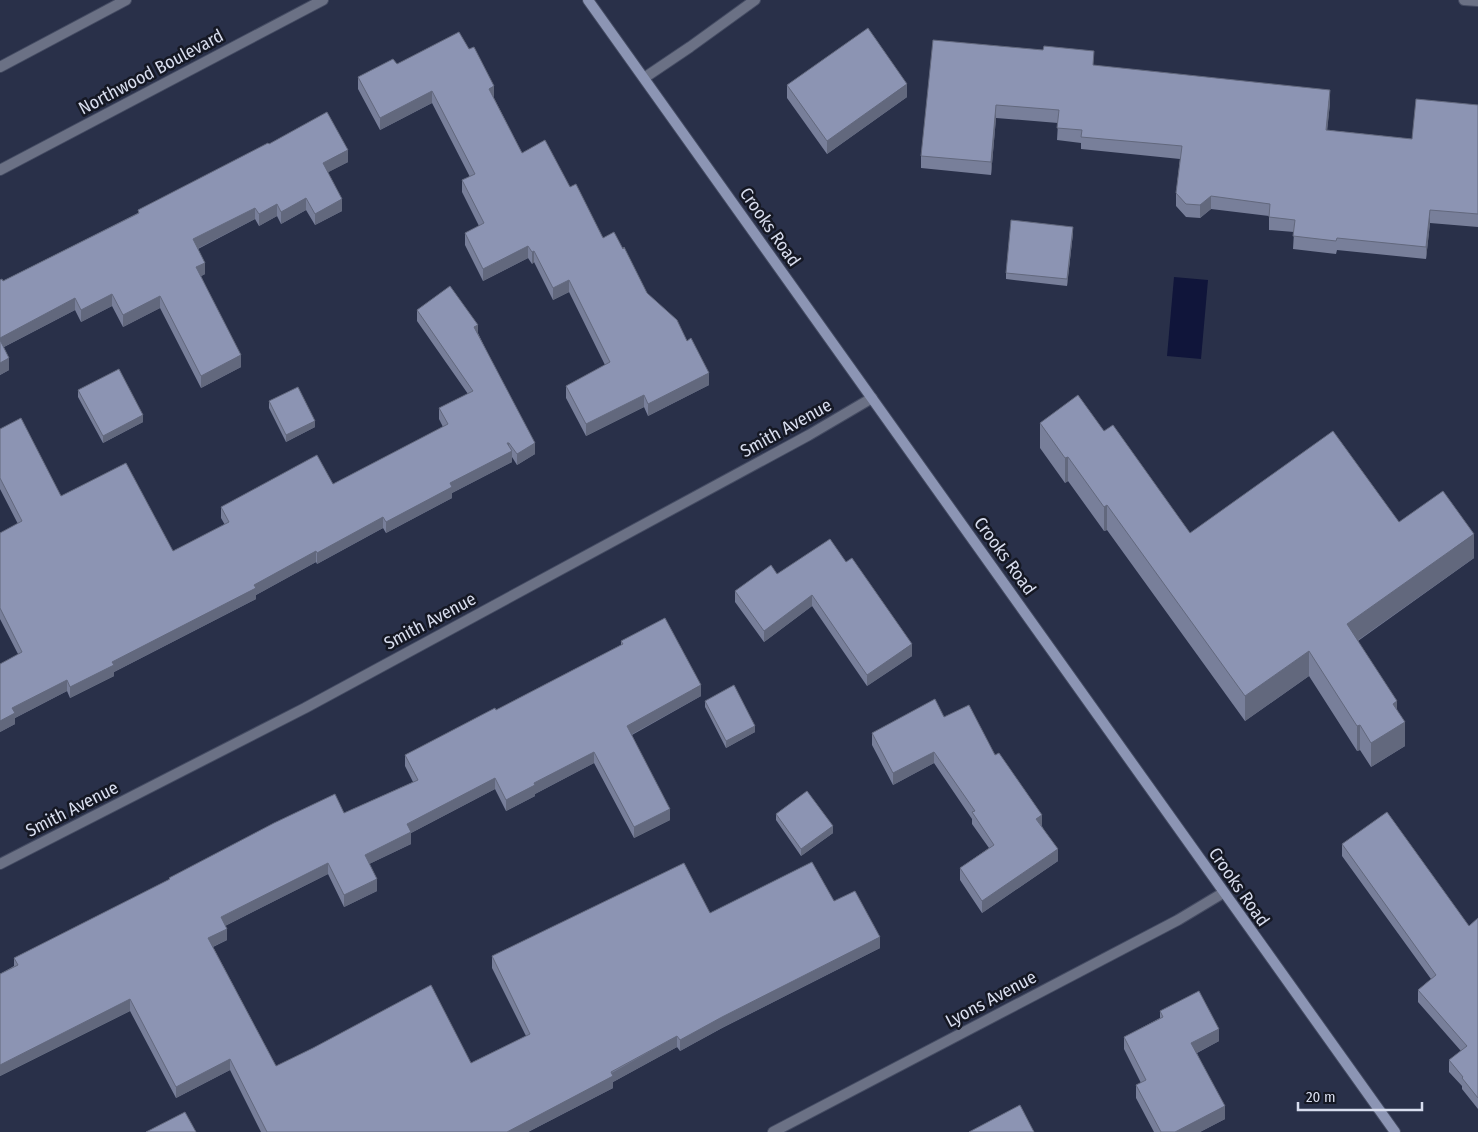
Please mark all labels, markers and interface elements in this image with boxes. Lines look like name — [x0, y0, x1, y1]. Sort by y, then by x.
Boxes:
street label: Northwood Boulevard — [75, 25, 227, 119]
street label: Crooks Road — [735, 183, 805, 271]
street label: Smith Avenue — [736, 394, 836, 462]
street label: Crooks Road — [969, 513, 1041, 599]
street label: Smith Avenue — [380, 588, 480, 654]
street label: Smith Avenue — [22, 776, 122, 842]
street label: Crooks Road — [1204, 843, 1274, 931]
street label: Lyons Avenue — [942, 966, 1040, 1032]
scale bar — [1298, 1080, 1422, 1112]
text: 20 m — [1306, 1088, 1336, 1106]

